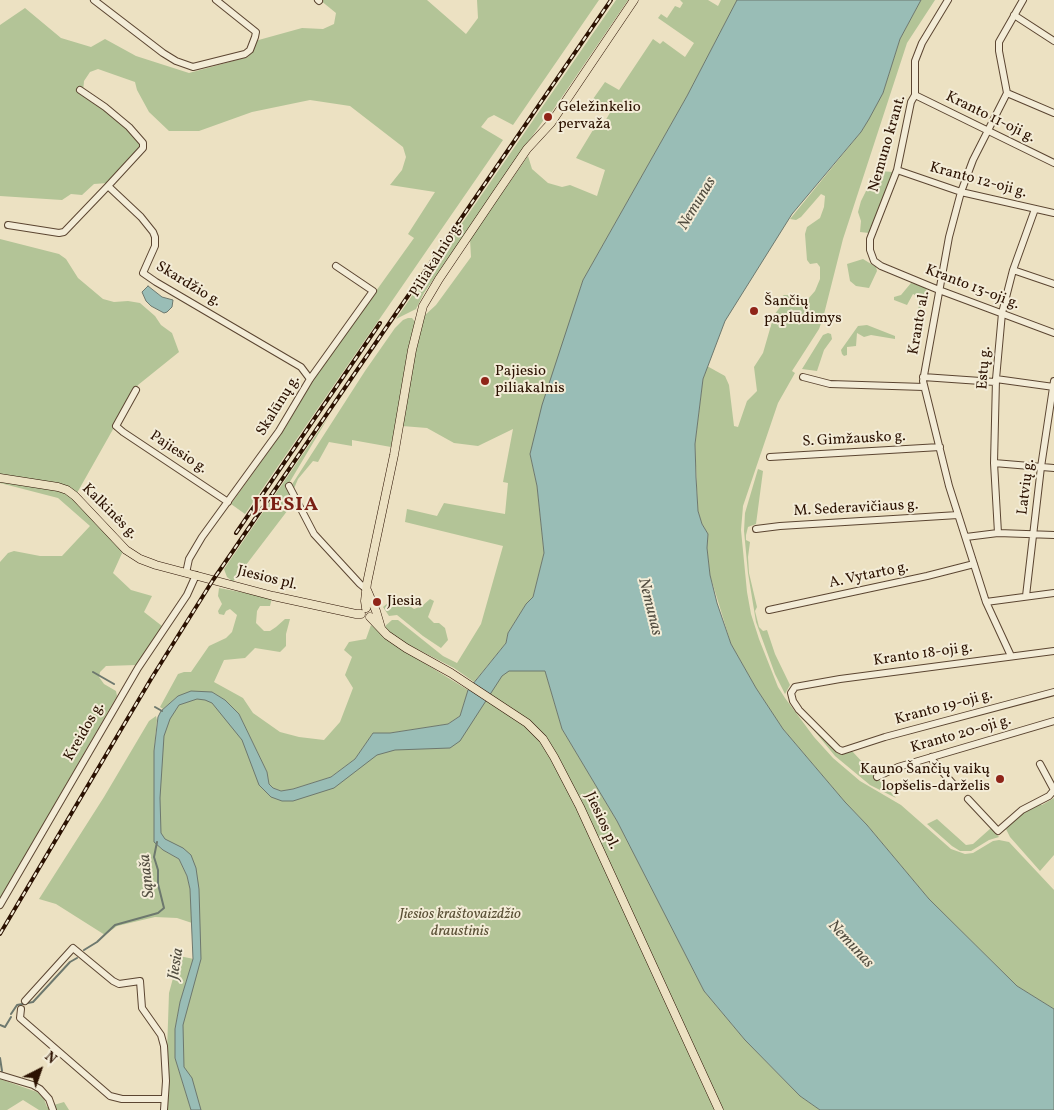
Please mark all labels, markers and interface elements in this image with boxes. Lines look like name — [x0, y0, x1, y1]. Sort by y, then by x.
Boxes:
street label: Kranto 11-oji g. — [942, 89, 1038, 147]
street label: Nemuno krant. — [866, 94, 910, 194]
place label: Geležinkelio pervaža — [558, 99, 641, 134]
marker: Geležinkelio pervaža — [542, 111, 554, 123]
street label: Kranto 12-oji g. — [927, 159, 1029, 203]
water label: Nemunas — [675, 174, 721, 234]
street label: Piliakalnio g. — [407, 219, 467, 301]
street label: Skardžio g. — [152, 259, 224, 311]
street label: Kranto 13-oji g. — [922, 262, 1022, 314]
street label: Kranto al. — [906, 290, 934, 356]
place label: Šančių paplūdimys — [764, 293, 842, 328]
marker: Šančių paplūdimys — [748, 305, 760, 317]
street label: Estų g. — [975, 346, 995, 390]
place label: Pajiesio piliakalnis — [495, 363, 565, 398]
street label: Skalūnų g. — [253, 372, 305, 440]
marker: Pajiesio piliakalnis — [479, 375, 491, 387]
street label: Pajiesio g. — [146, 428, 210, 478]
street label: S. Gimžausko g. — [802, 428, 906, 452]
street label: Latvių g. — [1015, 458, 1039, 516]
street label: Kalkinės g. — [77, 480, 141, 544]
district label: JIESIA — [252, 494, 320, 518]
street label: M. Sederavičiaus g. — [793, 497, 919, 521]
street label: A. Vytarto g. — [828, 559, 910, 593]
street label: Jiesios pl. — [235, 563, 299, 595]
water label: Nemunas — [633, 576, 665, 638]
place label: Jiesia — [387, 593, 422, 611]
marker: Jiesia — [371, 596, 383, 608]
street label: Kranto 18-oji g. — [872, 639, 974, 671]
street label: Kranto 19-oji g. — [893, 686, 995, 730]
street label: Kreidos g. — [61, 699, 109, 765]
street label: Kranto 20-oji g. — [909, 712, 1013, 758]
place label: Kauno Šančių vaikų lopšelis-darželis — [860, 761, 990, 796]
marker: Kauno Šančių vaikų lopšelis-darželis — [994, 773, 1006, 785]
street label: Jiesios pl. — [580, 789, 622, 853]
water label: Sąnaša — [136, 853, 160, 899]
park label: Jiesios kraštovaizdžio draustinis — [399, 906, 521, 941]
water label: Nemunas — [823, 917, 877, 973]
water label: Jiesia — [165, 947, 189, 981]
north arrow — [15, 1045, 65, 1095]
text: N — [40, 1048, 60, 1069]

